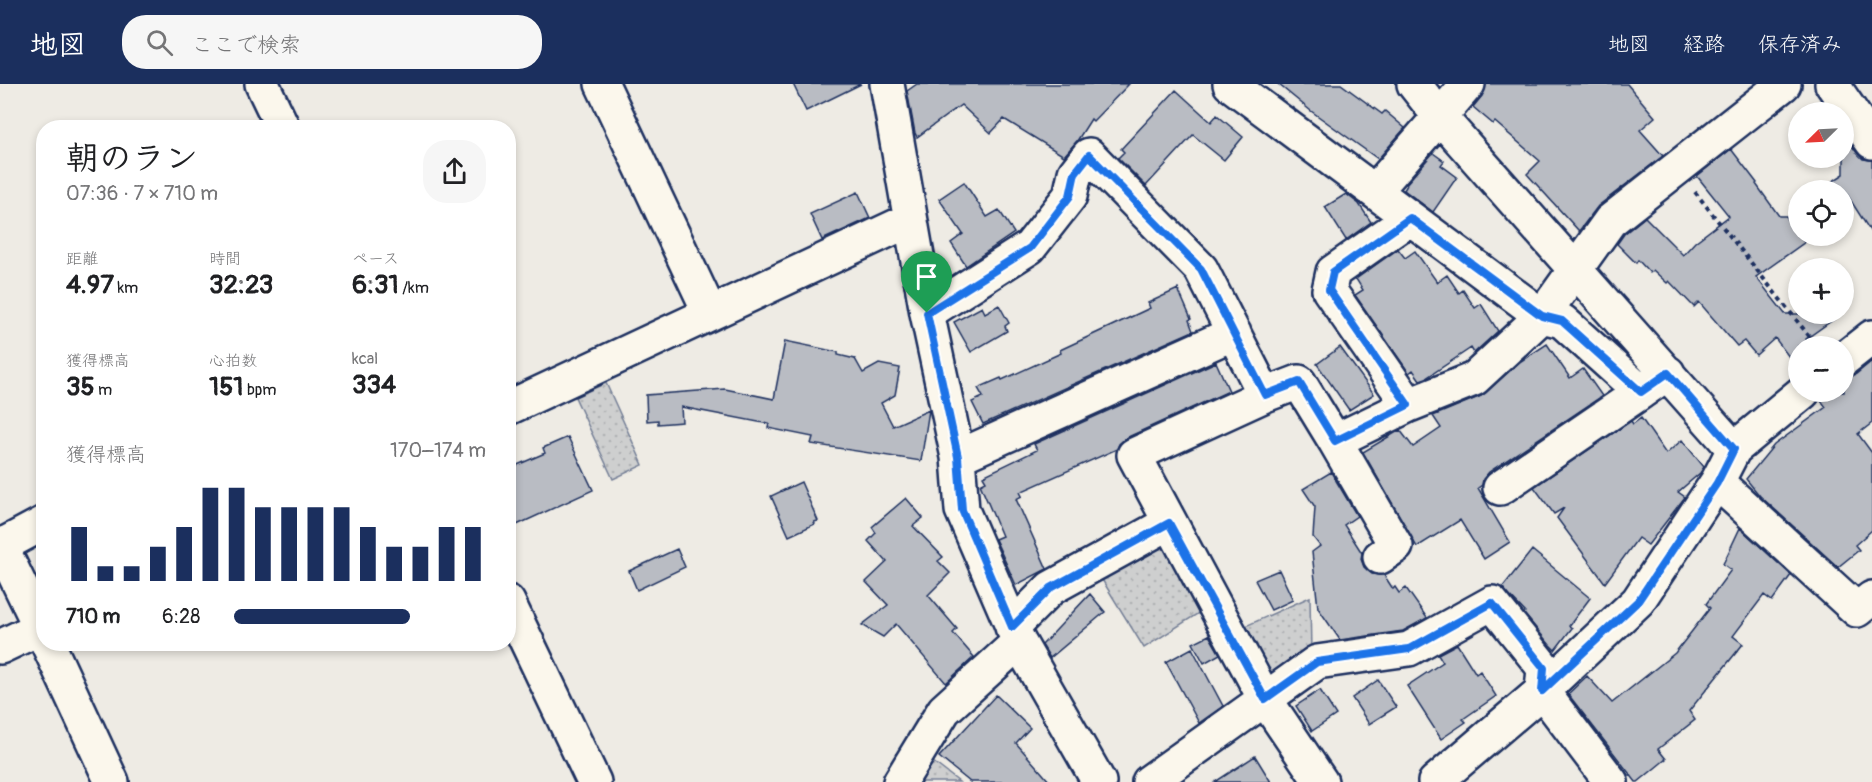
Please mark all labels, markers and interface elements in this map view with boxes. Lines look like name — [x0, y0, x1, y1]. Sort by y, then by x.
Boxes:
search box — [122, 15, 542, 69]
icon: search — [143, 26, 176, 59]
text: 地図 — [30, 28, 86, 63]
text: ここで検索 — [191, 31, 301, 59]
text: 地図 — [1608, 31, 1650, 58]
text: 経路 — [1683, 31, 1725, 58]
text: 保存済み — [1758, 31, 1842, 58]
north arrow — [1788, 102, 1854, 168]
map controls — [1788, 102, 1854, 402]
text: 朝のラン — [66, 138, 198, 179]
button: share — [423, 140, 486, 203]
button: locate — [1788, 180, 1854, 246]
text: 07:36 · 7 × 710 m — [66, 181, 218, 206]
text: 距離 — [66, 249, 98, 269]
text: 時間 — [209, 249, 241, 269]
text: ペース — [352, 249, 399, 269]
pin — [901, 251, 952, 313]
button: + — [1788, 258, 1854, 324]
icon: arrive — [910, 260, 943, 293]
text: 4.97 — [66, 269, 114, 301]
text: 32:23 — [209, 269, 273, 301]
text: 6:31 — [352, 269, 399, 301]
text: km — [114, 278, 138, 298]
text: /km — [399, 278, 429, 298]
button: − — [1788, 336, 1854, 402]
text: kcal — [352, 349, 378, 369]
text: 獲得標高 — [66, 351, 130, 371]
text: 心拍数 — [209, 351, 257, 371]
text: 334 — [352, 369, 396, 401]
text: 35 — [66, 371, 95, 403]
text: 151 — [209, 371, 243, 403]
text: m — [95, 380, 112, 400]
text: bpm — [243, 380, 277, 400]
text: 170–174 m — [390, 438, 486, 463]
text: 獲得標高 — [66, 442, 146, 467]
text: 710 m — [66, 604, 120, 629]
text: 6:28 — [162, 604, 200, 629]

